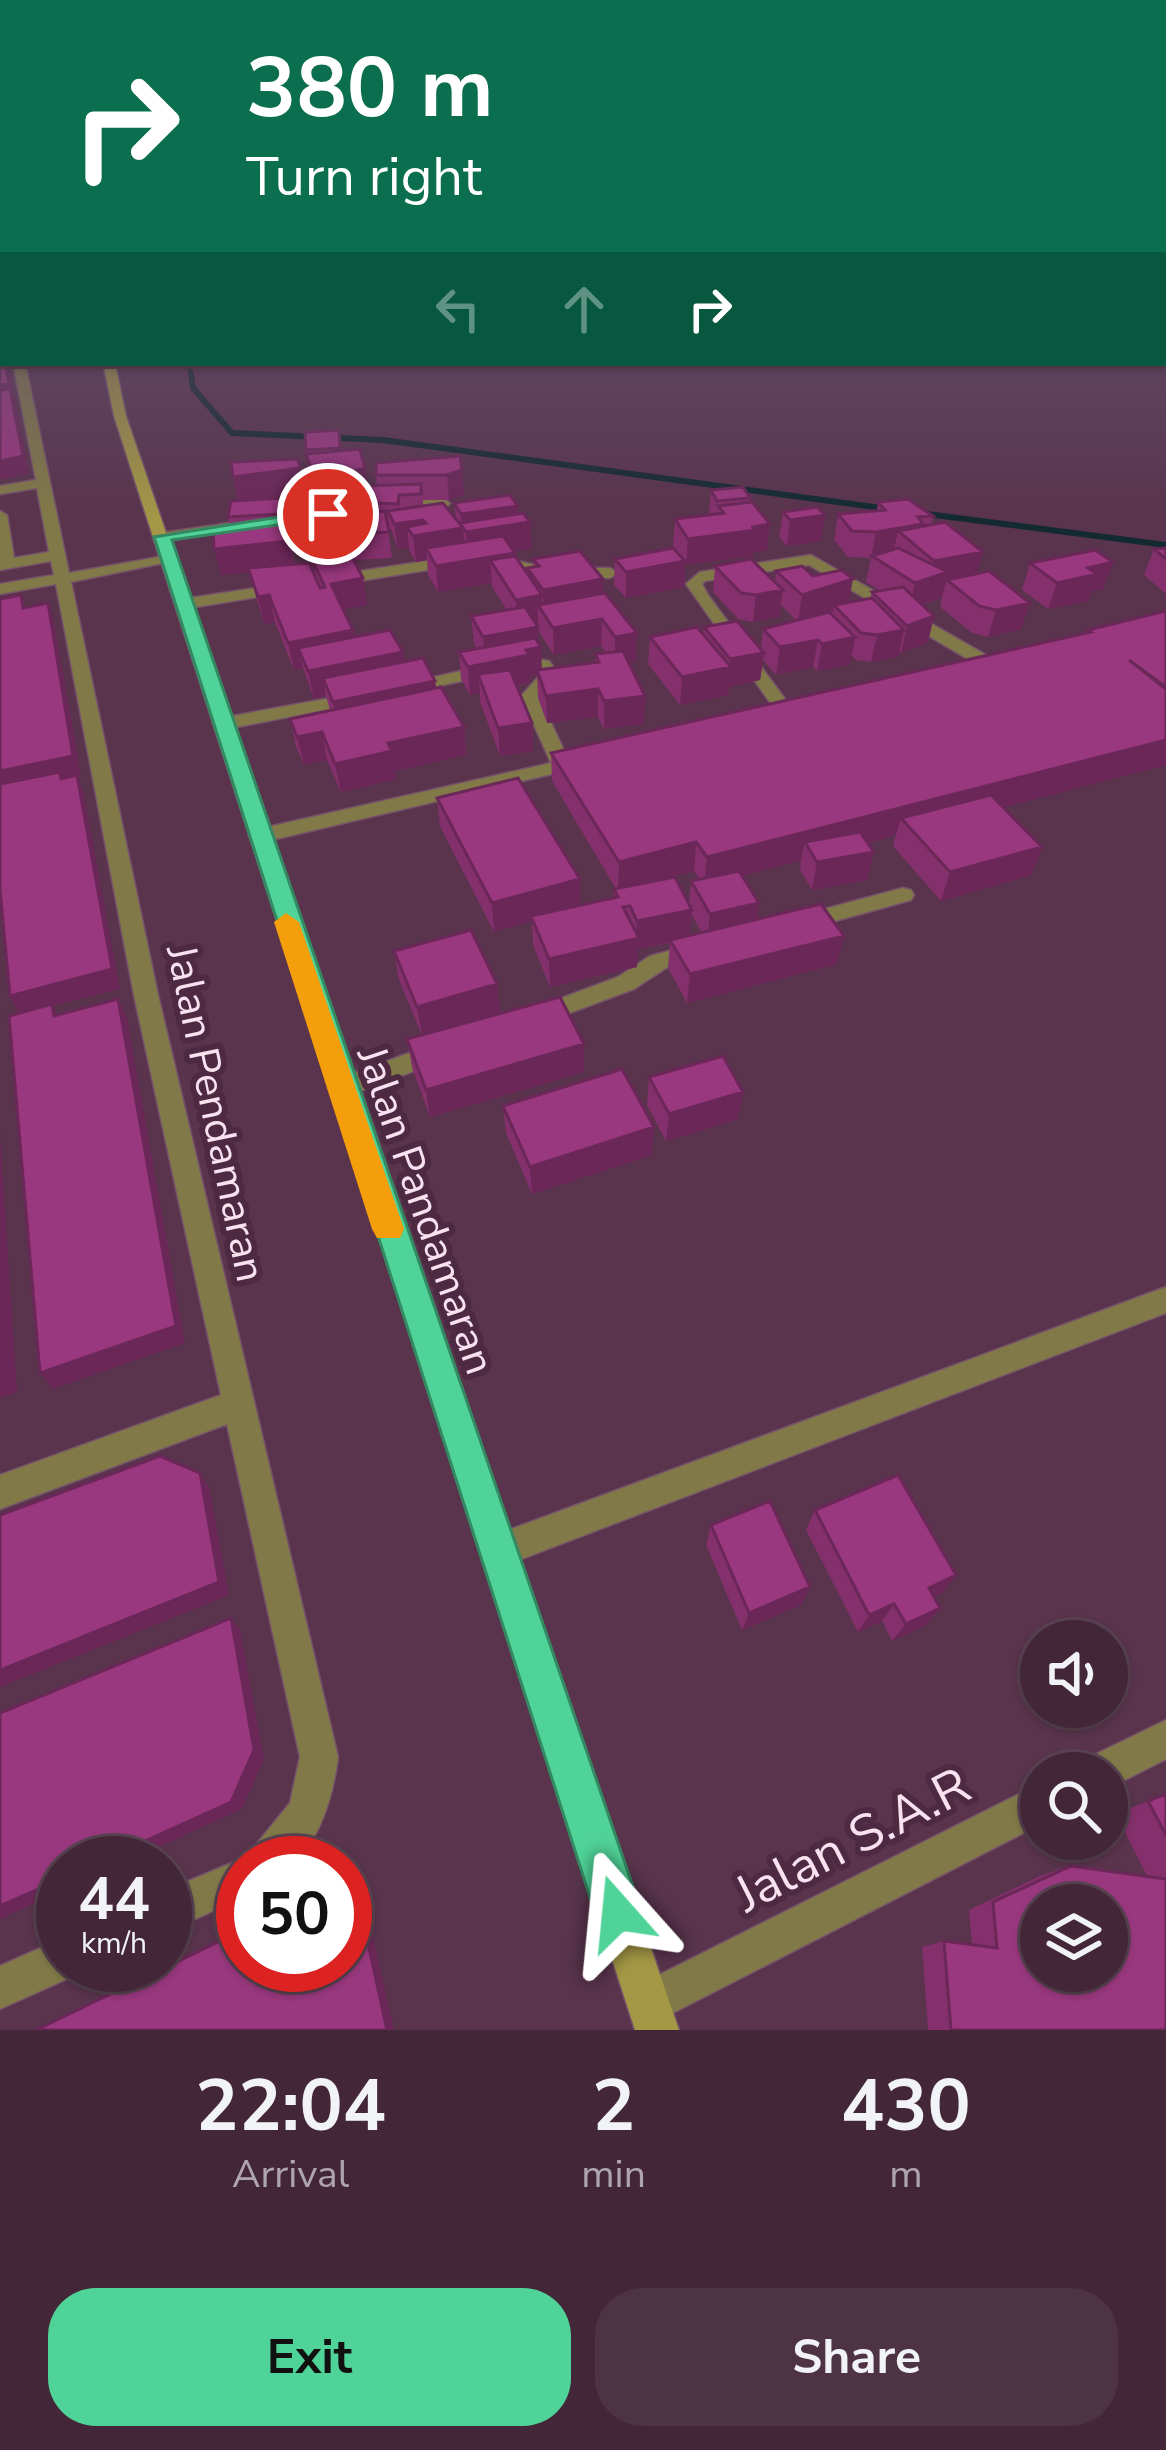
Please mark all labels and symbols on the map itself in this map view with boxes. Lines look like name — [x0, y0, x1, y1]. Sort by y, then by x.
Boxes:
pin — [277, 463, 379, 565]
street label: Jalan Pendamaran — [152, 939, 279, 1287]
street label: Jalan Pandamaran — [343, 1038, 508, 1382]
street label: Jalan S.A.R — [722, 1751, 982, 1929]
speed limit sign: 50 — [216, 1836, 372, 1992]
position arrow — [555, 1850, 681, 1976]

